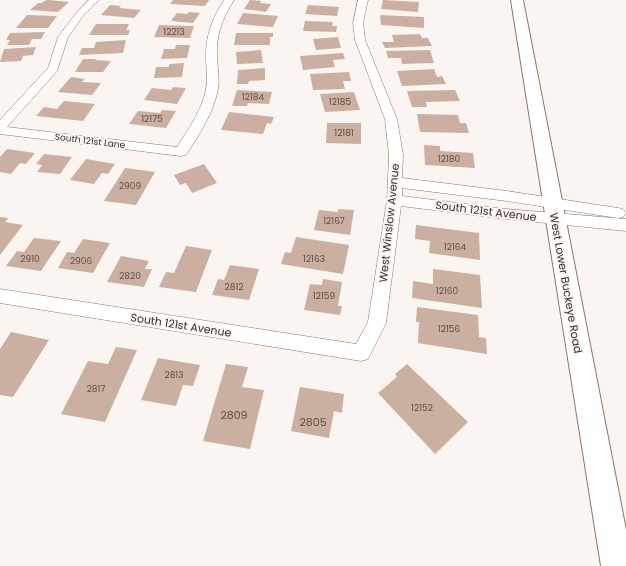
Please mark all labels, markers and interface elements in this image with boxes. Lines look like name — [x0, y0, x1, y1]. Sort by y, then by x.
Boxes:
house number: 12213 — [163, 26, 185, 38]
house number: 12184 — [242, 91, 264, 103]
house number: 12185 — [329, 96, 351, 108]
house number: 12175 — [141, 113, 163, 125]
house number: 12181 — [334, 127, 354, 139]
street label: South 121st Lane — [54, 131, 126, 151]
house number: 12180 — [438, 153, 460, 165]
street label: West Winslow Avenue — [375, 163, 403, 283]
house number: 2909 — [119, 180, 141, 192]
street label: South 121st Avenue — [434, 197, 538, 225]
street label: West Lower Buckeye Road — [546, 211, 586, 355]
house number: 12167 — [323, 215, 345, 227]
house number: 12164 — [444, 241, 466, 253]
house number: 2910 — [20, 253, 40, 265]
house number: 12163 — [303, 253, 325, 265]
house number: 2906 — [70, 255, 92, 267]
house number: 2820 — [119, 270, 141, 282]
house number: 2812 — [225, 281, 243, 293]
house number: 12160 — [436, 285, 458, 297]
house number: 12159 — [313, 290, 335, 302]
street label: South 121st Avenue — [129, 309, 233, 341]
house number: 12156 — [438, 323, 460, 335]
house number: 2813 — [164, 369, 184, 381]
house number: 2817 — [87, 383, 105, 395]
house number: 12152 — [411, 402, 433, 414]
house number: 2809 — [220, 407, 248, 423]
house number: 2805 — [299, 414, 327, 430]

